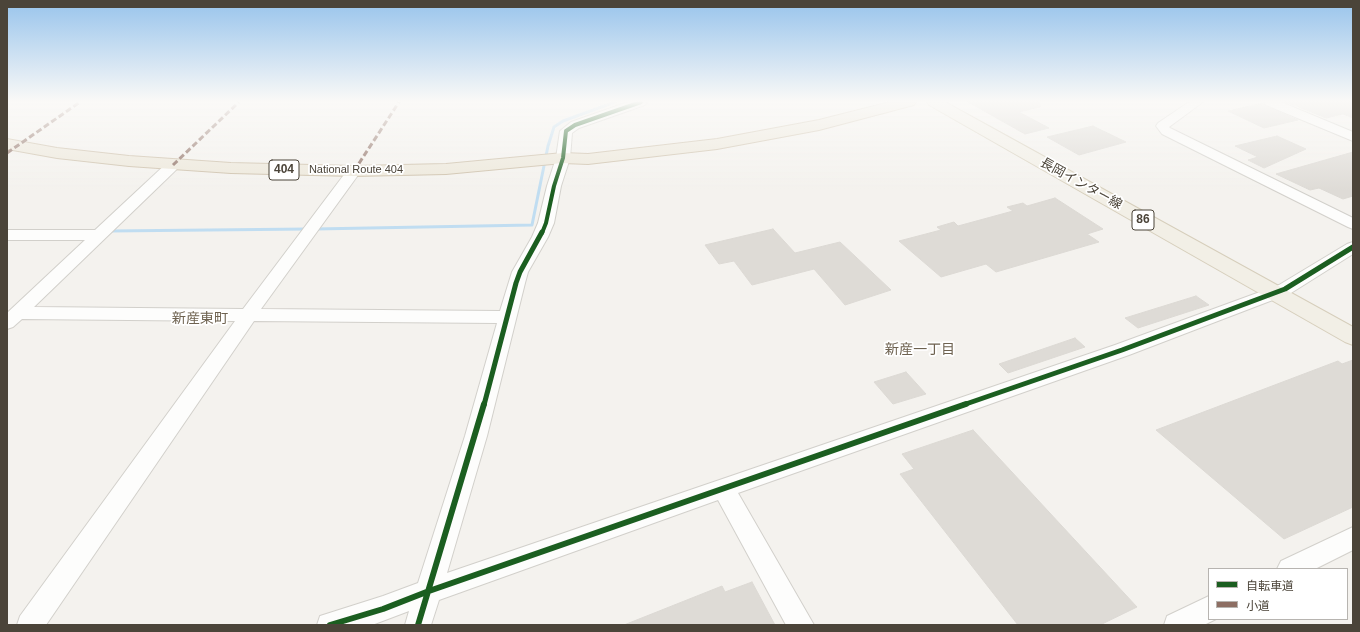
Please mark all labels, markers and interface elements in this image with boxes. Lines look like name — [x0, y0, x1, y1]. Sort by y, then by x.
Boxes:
street label: 長岡インター線 — [1037, 155, 1125, 213]
road number: 404 — [269, 160, 299, 180]
street label: National Route 404 — [309, 163, 403, 177]
road number: 86 — [1132, 210, 1154, 230]
district label: 新産東町 — [172, 311, 228, 327]
district label: 新産一丁目 — [885, 342, 955, 358]
legend — [1208, 568, 1348, 620]
text: 自転車道 — [1246, 579, 1294, 593]
text: 小道 — [1246, 599, 1270, 613]

